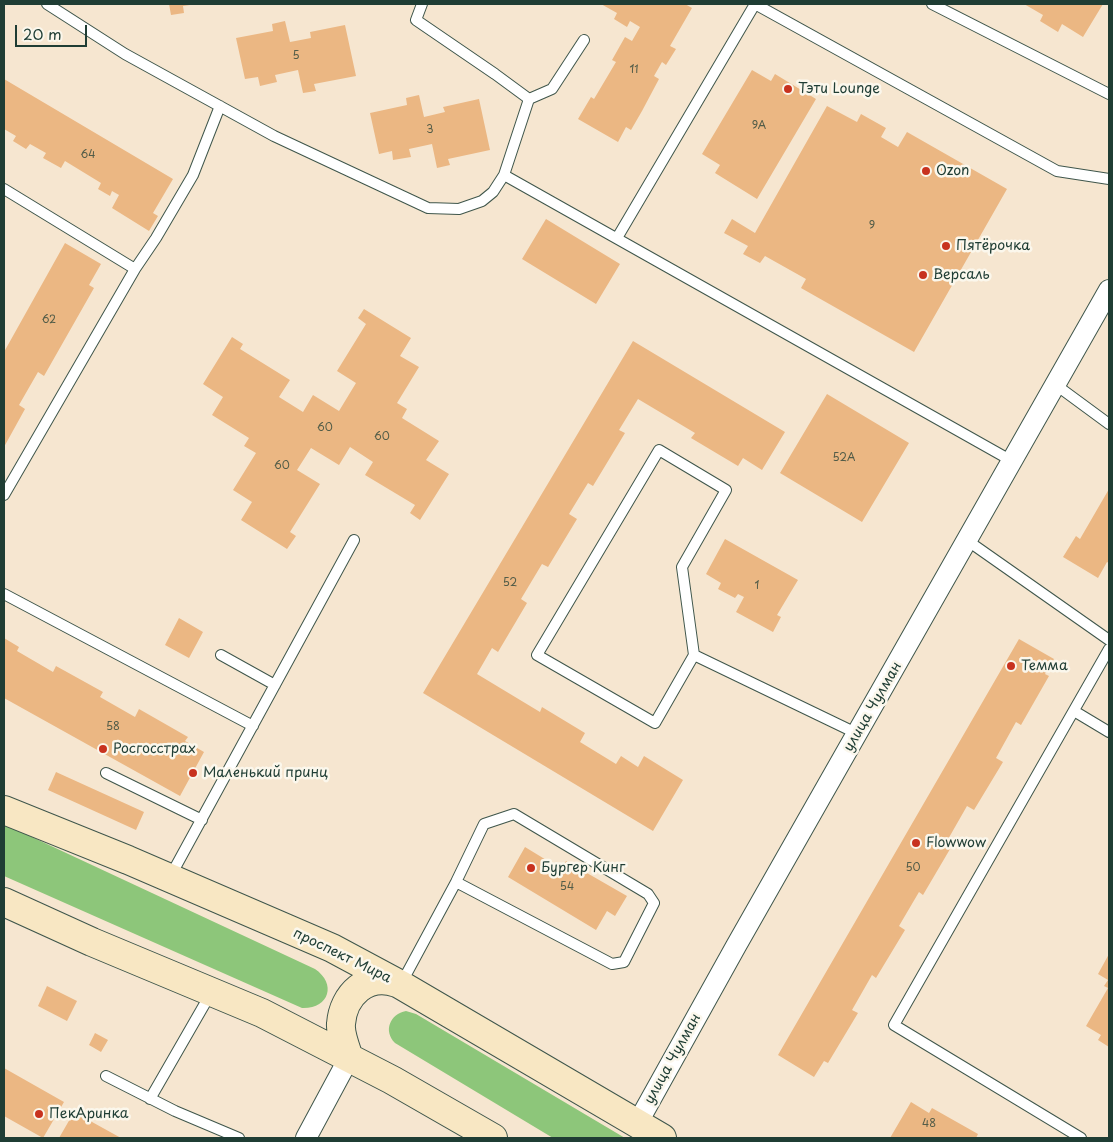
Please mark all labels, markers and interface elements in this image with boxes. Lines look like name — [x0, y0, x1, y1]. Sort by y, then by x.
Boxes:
scale bar — [18, 15, 90, 47]
text: 20 m — [23, 22, 62, 45]
house number: 5 — [292, 49, 300, 63]
house number: 11 — [629, 63, 639, 77]
place label: Тэти Lounge — [798, 81, 880, 97]
marker: Тэти Lounge — [782, 83, 794, 95]
house number: 9А — [752, 119, 766, 133]
house number: 3 — [426, 123, 434, 137]
house number: 64 — [81, 148, 95, 162]
place label: Ozon — [936, 163, 969, 179]
marker: Ozon — [920, 165, 932, 177]
house number: 9 — [869, 219, 875, 233]
place label: Пятёрочка — [956, 238, 1030, 254]
marker: Пятёрочка — [940, 240, 952, 252]
place label: Версаль — [933, 267, 990, 283]
marker: Версаль — [917, 269, 929, 281]
house number: 62 — [42, 313, 56, 327]
house number: 60 — [317, 421, 333, 435]
house number: 60 — [374, 430, 390, 444]
house number: 52А — [833, 451, 855, 465]
house number: 60 — [274, 459, 290, 473]
house number: 52 — [503, 576, 517, 590]
house number: 1 — [755, 579, 759, 593]
place label: Темма — [1021, 658, 1068, 674]
street label: улица Чулман — [841, 659, 905, 755]
marker: Темма — [1005, 660, 1017, 672]
house number: 58 — [106, 720, 120, 734]
place label: Росгосстрах — [113, 741, 196, 757]
marker: Росгосстрах — [97, 743, 109, 755]
place label: Маленький принц — [203, 765, 328, 781]
marker: Маленький принц — [187, 767, 199, 779]
place label: Flowwow — [926, 835, 986, 851]
marker: Flowwow — [910, 837, 922, 849]
place label: Бургер Кинг — [541, 860, 625, 876]
house number: 50 — [905, 861, 921, 875]
marker: Бургер Кинг — [525, 862, 537, 874]
house number: 54 — [560, 880, 574, 894]
street label: проспект Мира — [290, 925, 394, 987]
street label: улица Чулман — [641, 1011, 705, 1107]
place label: ПекАринка — [49, 1106, 128, 1122]
marker: ПекАринка — [33, 1108, 45, 1120]
house number: 48 — [922, 1117, 936, 1131]

